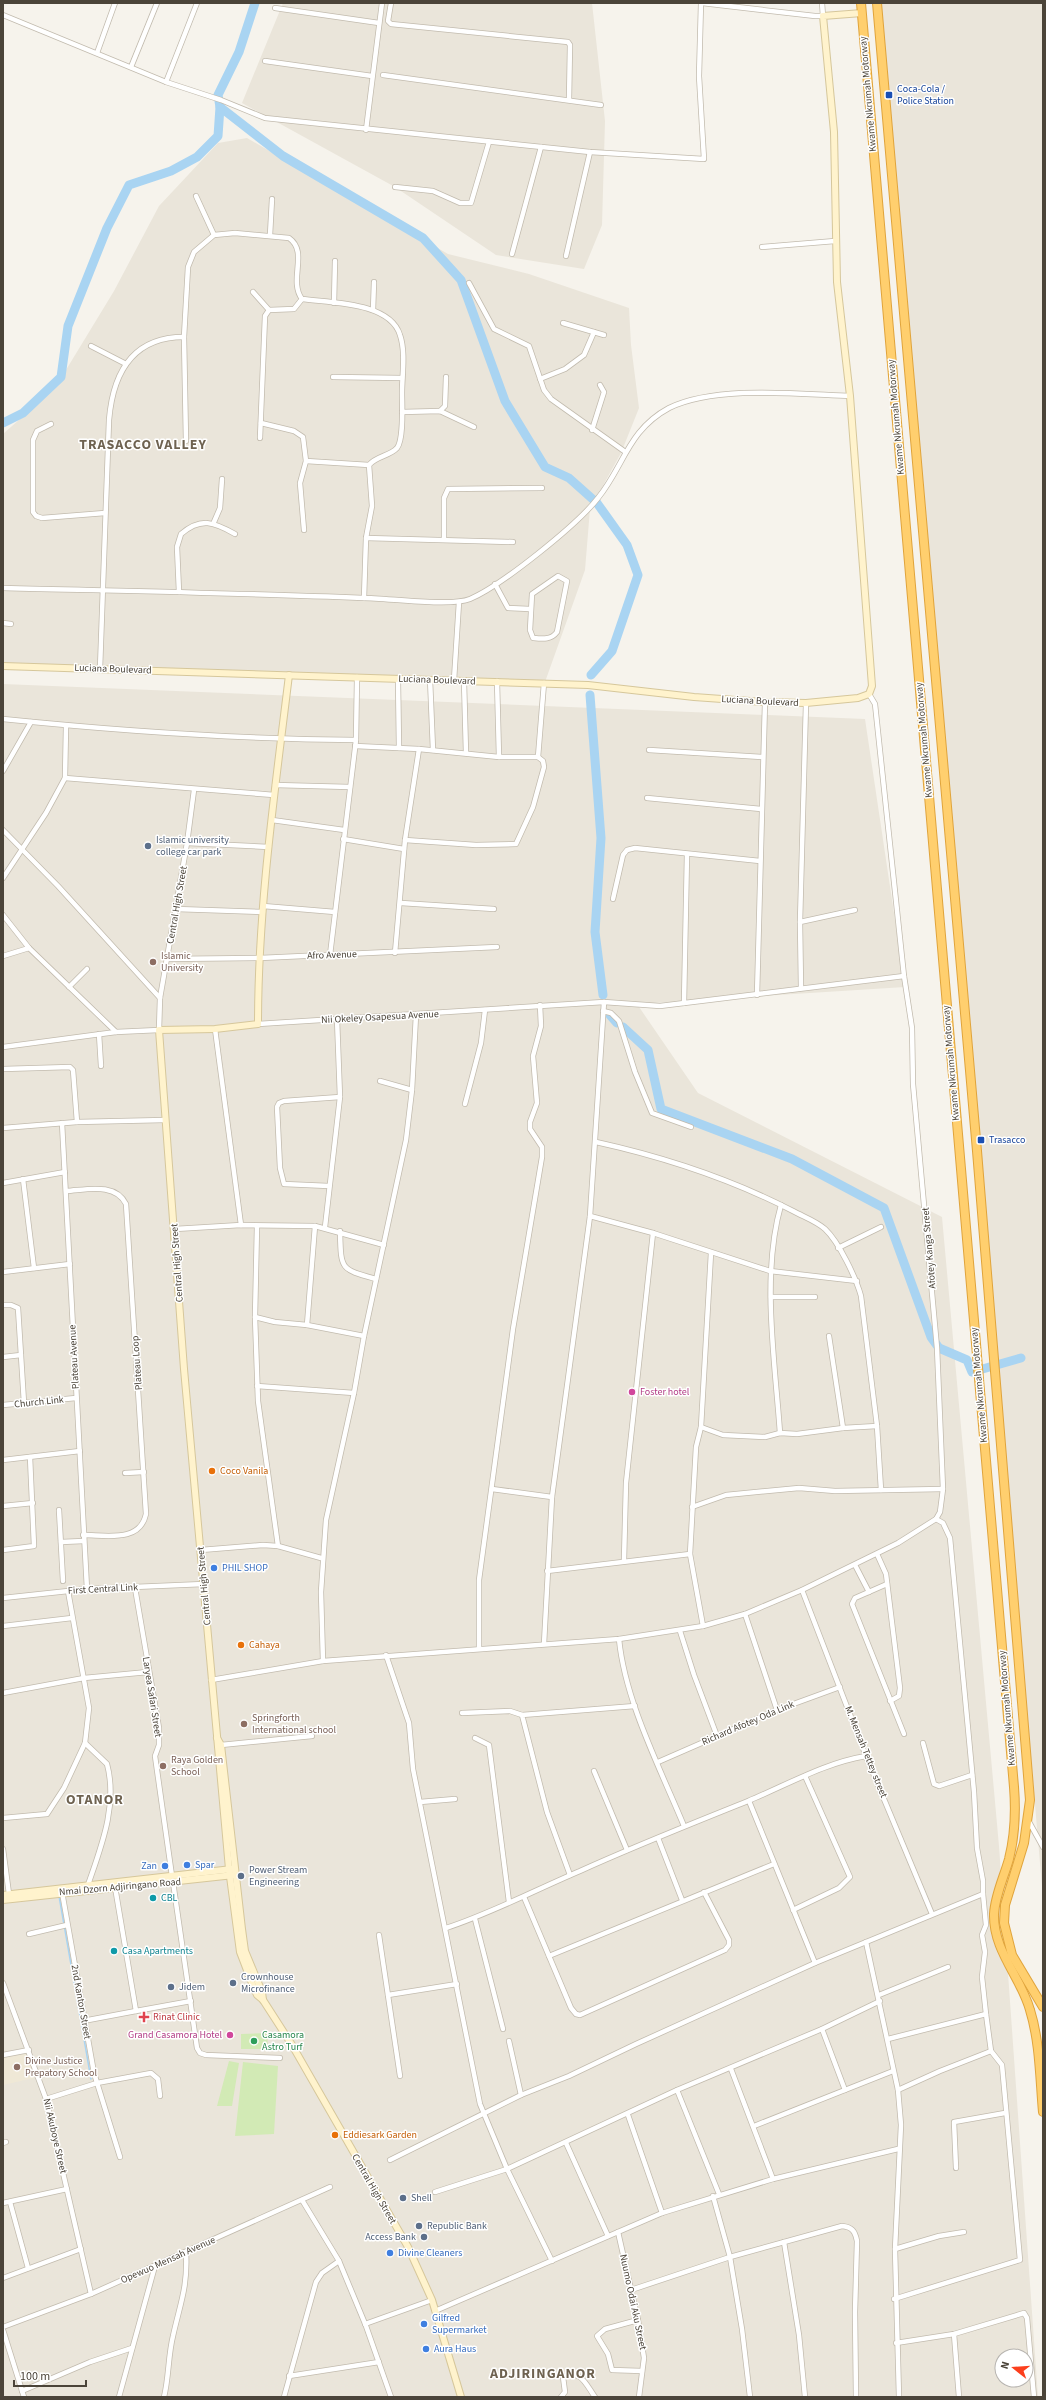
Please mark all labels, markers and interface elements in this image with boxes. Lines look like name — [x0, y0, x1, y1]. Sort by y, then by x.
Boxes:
street label: Kwame Nkrumah Motorway — [856, 35, 880, 152]
place label: Coca-Cola / Police Station — [897, 82, 954, 108]
marker: Coca-Cola / Police Station — [884, 90, 894, 100]
street label: Kwame Nkrumah Motorway — [884, 358, 908, 475]
district label: TRASACCO VALLEY — [79, 435, 207, 455]
street label: Luciana Boulevard — [74, 661, 152, 677]
street label: Luciana Boulevard — [398, 672, 476, 688]
street label: Kwame Nkrumah Motorway — [912, 681, 936, 798]
street label: Luciana Boulevard — [721, 692, 799, 710]
place label: Islamic university college car park — [156, 833, 229, 859]
marker: Islamic university college car park — [143, 841, 153, 851]
street label: Central High Street — [163, 864, 191, 945]
street label: Afro Avenue — [307, 947, 357, 963]
place label: Islamic University — [161, 949, 203, 975]
marker: Islamic University — [148, 957, 158, 967]
street label: Kwame Nkrumah Motorway — [939, 1004, 963, 1121]
street label: Nii Okeley Osapesua Avenue — [321, 1007, 439, 1027]
place label: Trasacco — [989, 1133, 1026, 1147]
marker: Trasacco — [976, 1135, 986, 1145]
street label: Afotey Kanga Street — [918, 1206, 940, 1289]
street label: Central High Street — [167, 1223, 187, 1303]
street label: Plateau Avenue — [65, 1324, 83, 1390]
street label: Kwame Nkrumah Motorway — [967, 1326, 991, 1443]
street label: Plateau Loop — [128, 1335, 146, 1391]
place label: Foster hotel — [640, 1385, 690, 1399]
marker: Foster hotel — [627, 1387, 637, 1397]
street label: Church Link — [14, 1392, 64, 1412]
place label: Coco Vanila — [220, 1464, 268, 1478]
marker: Coco Vanila — [207, 1466, 217, 1476]
street label: Central High Street — [194, 1545, 214, 1626]
place label: PHIL SHOP — [222, 1561, 268, 1575]
marker: PHIL SHOP — [209, 1563, 219, 1573]
street label: First Central Link — [68, 1580, 139, 1598]
place label: Cahaya — [249, 1638, 280, 1652]
marker: Cahaya — [236, 1640, 246, 1650]
street label: Kwame Nkrumah Motorway — [995, 1649, 1019, 1766]
street label: Laryea Safari Street — [139, 1656, 165, 1739]
street label: Richard Afotey Oda Link — [700, 1697, 797, 1749]
street label: M. Mensah Tettey street — [841, 1704, 891, 1801]
place label: Springforth International school — [252, 1711, 336, 1737]
marker: Springforth International school — [239, 1719, 249, 1729]
place label: Raya Golden School — [171, 1753, 223, 1779]
marker: Raya Golden School — [158, 1761, 168, 1771]
district label: OTANOR — [66, 1790, 124, 1810]
place label: Spar — [195, 1858, 215, 1872]
place label: Zan — [141, 1859, 157, 1873]
marker: Spar — [182, 1860, 192, 1870]
marker: Zan — [160, 1861, 170, 1871]
place label: Power Stream Engineering — [249, 1863, 307, 1889]
marker: Power Stream Engineering — [236, 1871, 246, 1881]
street label: Nmai Dzorn Adjiringano Road — [58, 1875, 182, 1899]
place label: CBL — [161, 1891, 178, 1905]
marker: CBL — [148, 1893, 158, 1903]
place label: Casa Apartments — [122, 1944, 193, 1958]
marker: Casa Apartments — [109, 1946, 119, 1956]
street label: 2nd Kanton Street — [68, 1964, 95, 2041]
place label: Crownhouse Microfinance — [241, 1970, 295, 1996]
marker: Crownhouse Microfinance — [228, 1978, 238, 1988]
place label: Jidem — [179, 1980, 205, 1994]
marker: Jidem — [166, 1982, 176, 1992]
place label: Rinat Clinic — [153, 2010, 201, 2024]
marker: Rinat Clinic — [138, 2011, 150, 2023]
place label: Grand Casamora Hotel — [128, 2028, 222, 2042]
place label: Casamora Astro Turf — [262, 2028, 304, 2054]
marker: Grand Casamora Hotel — [225, 2030, 235, 2040]
marker: Casamora Astro Turf — [249, 2036, 259, 2046]
place label: Divine Justice Prepatory School — [25, 2054, 98, 2080]
marker: Divine Justice Prepatory School — [12, 2062, 22, 2072]
street label: Nii Akuboye Street — [40, 2097, 71, 2176]
place label: Eddiesark Garden — [343, 2128, 417, 2142]
marker: Eddiesark Garden — [330, 2130, 340, 2140]
street label: Central High Street — [348, 2151, 400, 2227]
place label: Shell — [411, 2191, 432, 2205]
marker: Shell — [398, 2193, 408, 2203]
place label: Republic Bank — [427, 2219, 487, 2233]
marker: Republic Bank — [414, 2221, 424, 2231]
place label: Access Bank — [365, 2230, 416, 2244]
marker: Access Bank — [419, 2232, 429, 2242]
street label: Opewuo Mensah Avenue — [118, 2233, 218, 2287]
place label: Divine Cleaners — [398, 2246, 462, 2260]
marker: Divine Cleaners — [385, 2248, 395, 2258]
street label: Nuumo Odai Aku Street — [616, 2253, 650, 2352]
place label: Gilfred Supermarket — [432, 2311, 487, 2337]
marker: Gilfred Supermarket — [419, 2319, 429, 2329]
place label: Aura Haus — [434, 2342, 476, 2356]
marker: Aura Haus — [421, 2344, 431, 2354]
north arrow — [994, 2348, 1034, 2388]
text: N — [997, 2360, 1013, 2371]
scale bar — [14, 2362, 86, 2388]
district label: ADJIRINGANOR — [489, 2364, 596, 2384]
text: 100 m — [20, 2368, 50, 2385]

